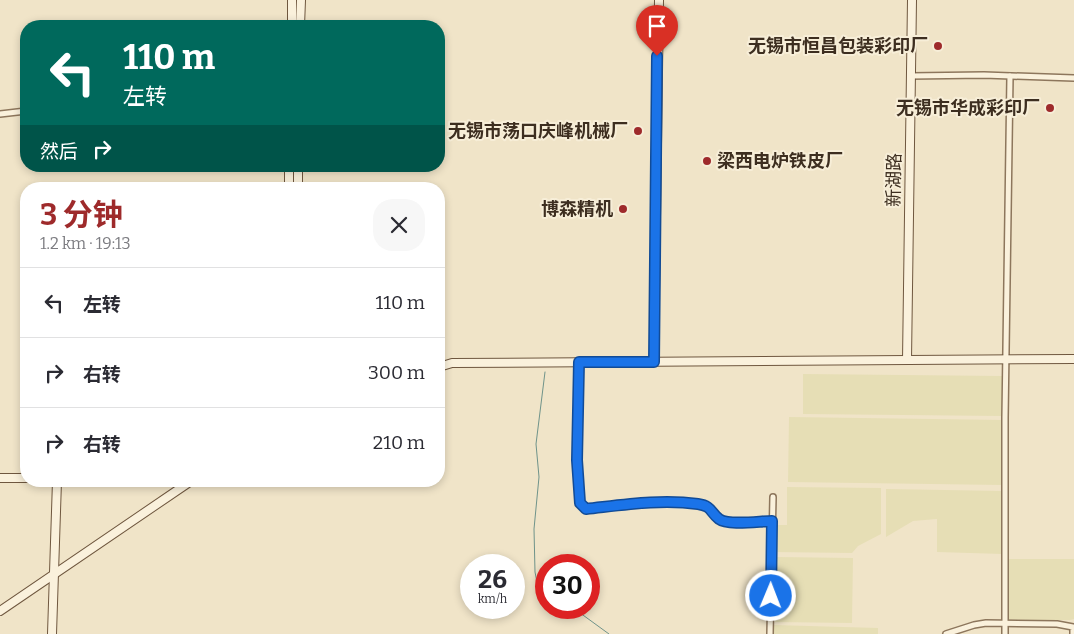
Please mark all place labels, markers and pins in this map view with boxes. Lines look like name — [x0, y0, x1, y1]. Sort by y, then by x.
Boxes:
pin — [636, 5, 678, 56]
place label: 无锡市恒昌包装彩印厂 — [748, 35, 928, 57]
marker: 无锡市恒昌包装彩印厂 — [932, 40, 944, 52]
place label: 无锡市华成彩印厂 — [896, 97, 1040, 119]
marker: 无锡市华成彩印厂 — [1044, 102, 1056, 114]
place label: 无锡市荡口庆峰机械厂 — [448, 120, 628, 142]
marker: 无锡市荡口庆峰机械厂 — [632, 125, 644, 137]
place label: 梁西电炉铁皮厂 — [717, 150, 843, 172]
marker: 梁西电炉铁皮厂 — [701, 155, 713, 167]
place label: 博森精机 — [541, 198, 613, 220]
marker: 博森精机 — [617, 203, 629, 215]

